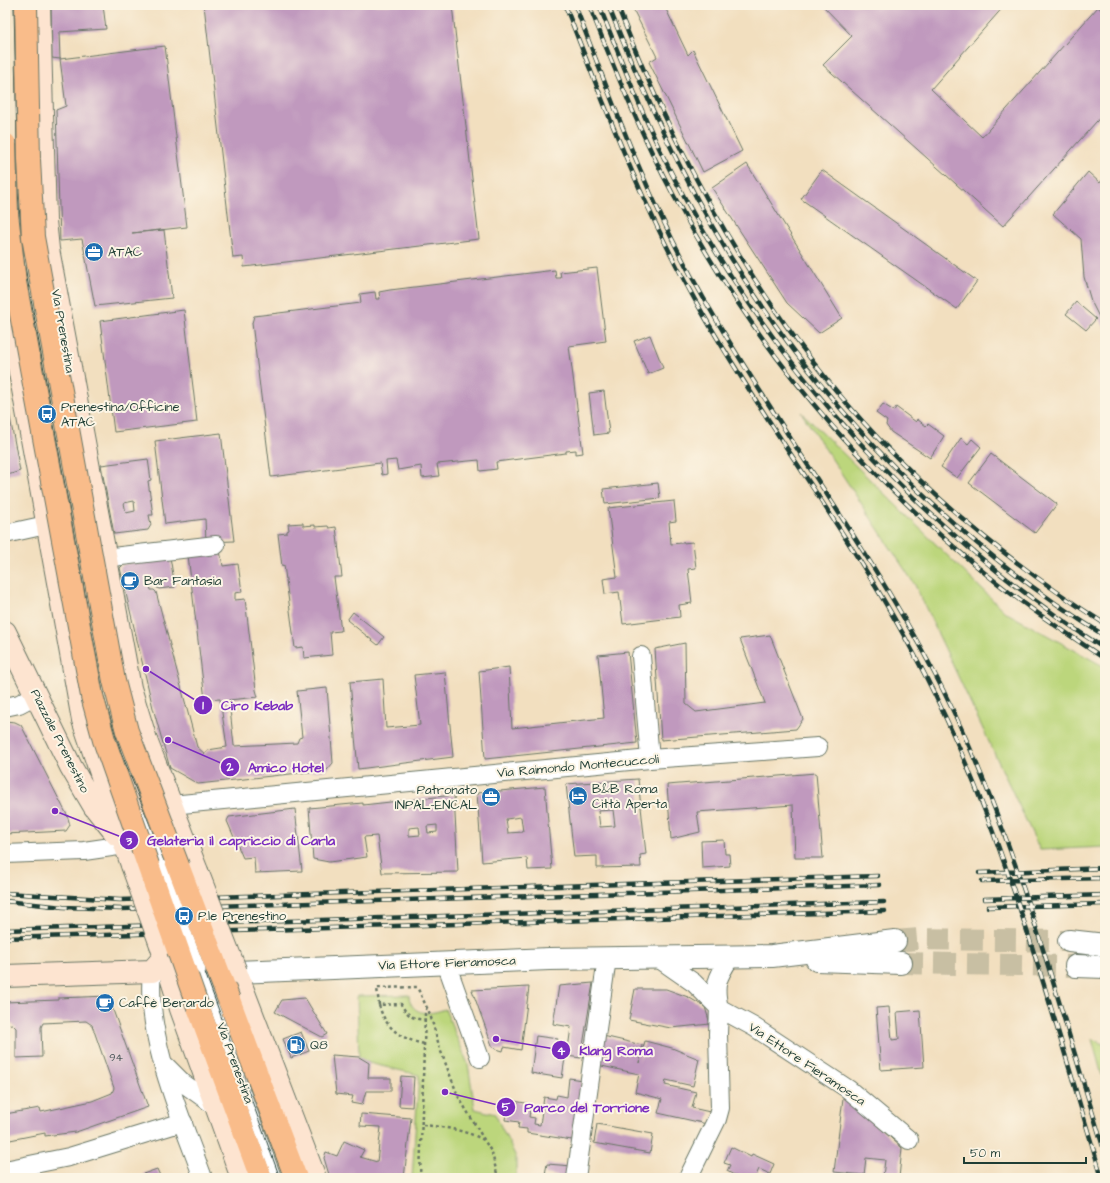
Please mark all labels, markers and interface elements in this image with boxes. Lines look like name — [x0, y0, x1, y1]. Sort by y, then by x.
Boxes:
office icon: ATAC — [83, 241, 105, 263]
place label: ATAC — [108, 243, 142, 261]
street label: Via Prenestina — [47, 288, 79, 375]
place label: Prenestina/Officine ATAC — [61, 398, 180, 431]
bus stop icon: Prenestina/Officine ATAC — [36, 403, 58, 425]
cafe icon: Bar Fantasia — [119, 570, 141, 592]
place label: Bar Fantasia — [144, 572, 222, 590]
street label: Piazzale Prenestino — [26, 686, 94, 797]
callout: Ciro Kebab — [193, 692, 301, 718]
text: Ciro Kebab — [221, 696, 293, 716]
text: 1 — [202, 697, 204, 714]
street label: Via Raimondo Montecuccoli — [496, 750, 660, 782]
callout: Amico Hotel — [220, 754, 332, 780]
text: Amico Hotel — [248, 758, 325, 778]
text: 2 — [226, 759, 234, 776]
place label: B&B Roma Città Aperta — [592, 780, 668, 813]
place label: Patronato INPAL-ENCAL — [395, 781, 478, 814]
hotel icon: B&B Roma Città Aperta — [567, 785, 589, 807]
office icon: Patronato INPAL-ENCAL — [480, 786, 502, 808]
callout: Gelateria il capriccio di Carla — [119, 827, 344, 853]
text: Gelateria il capriccio di Carla — [147, 831, 336, 851]
text: 3 — [125, 833, 133, 850]
bus stop icon: P.le Prenestino — [173, 905, 195, 927]
place label: P.le Prenestino — [198, 907, 287, 925]
street label: Via Ettore Fieramosca — [378, 952, 516, 974]
cafe icon: Caffè Berardo — [94, 992, 116, 1014]
place label: Caffè Berardo — [119, 994, 214, 1012]
street label: Via Ettore Fieramosca — [745, 1018, 869, 1110]
street label: Via Prenestina — [212, 1020, 258, 1106]
fuel station icon: Q8 — [285, 1034, 307, 1056]
place label: Q8 — [310, 1036, 328, 1054]
callout: Klang Roma — [551, 1037, 661, 1063]
text: Klang Roma — [579, 1041, 654, 1062]
text: 4 — [557, 1043, 566, 1060]
house number: 94 — [109, 1050, 123, 1065]
callout: Parco del Torrione — [496, 1094, 658, 1120]
text: Parco del Torrione — [524, 1098, 650, 1118]
text: 5 — [502, 1099, 511, 1116]
scale bar — [964, 1139, 1086, 1165]
text: 50 m — [970, 1145, 1001, 1162]

